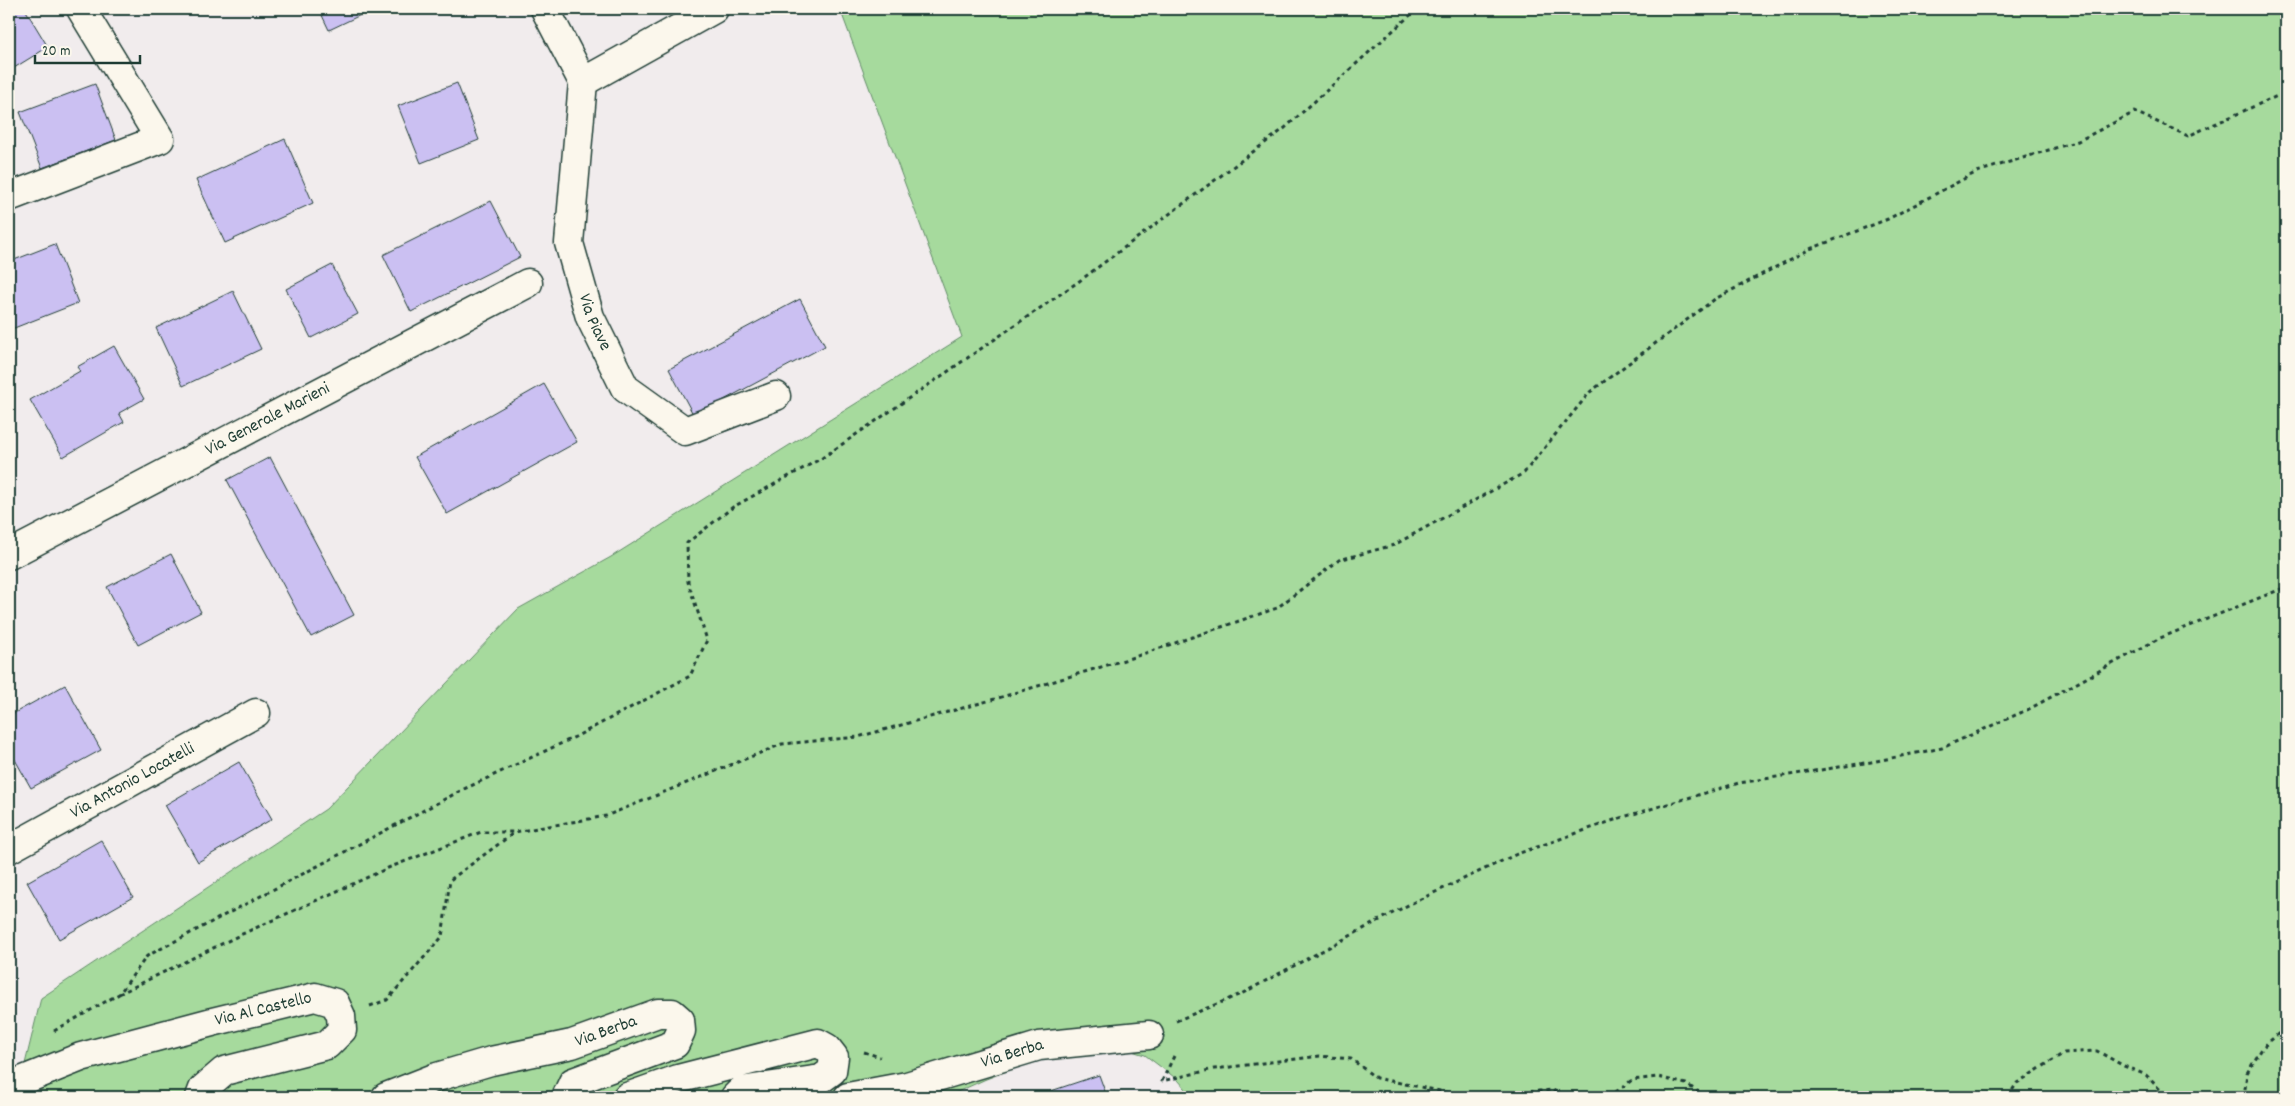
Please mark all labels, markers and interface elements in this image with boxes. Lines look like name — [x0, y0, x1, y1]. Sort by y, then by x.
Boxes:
scale bar — [35, 32, 140, 64]
text: 20 m — [42, 41, 70, 63]
street label: Via Piave — [572, 291, 617, 355]
street label: Via Generale Marieni — [201, 376, 334, 463]
street label: Via Antonio Locatelli — [66, 737, 199, 825]
street label: Via Al Castello — [212, 986, 314, 1033]
street label: Via Berba — [572, 1009, 641, 1054]
street label: Via Berba — [978, 1033, 1047, 1075]

